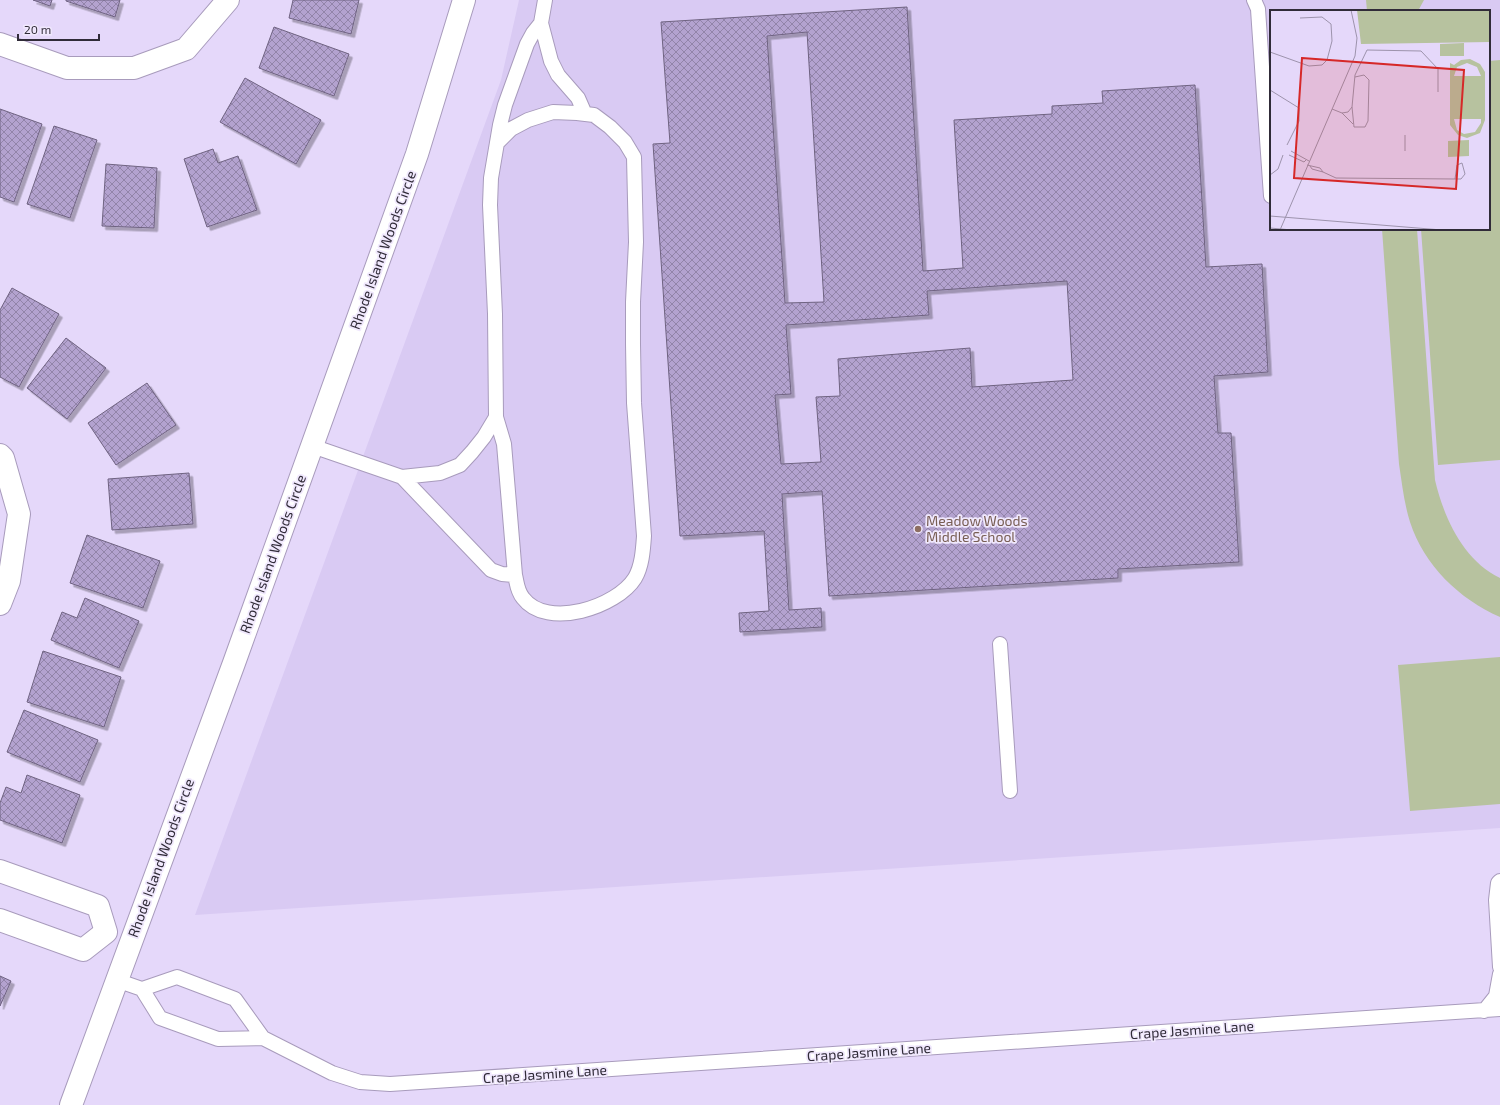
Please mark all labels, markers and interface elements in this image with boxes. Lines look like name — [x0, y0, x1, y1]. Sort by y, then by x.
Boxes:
inset map — [1270, 10, 1490, 230]
scale bar — [18, 16, 99, 42]
text: 20 m — [24, 22, 51, 36]
street label: Rhode Island Woods Circle — [346, 168, 419, 332]
street label: Rhode Island Woods Circle — [236, 472, 309, 636]
place label: Meadow Woods Middle School — [926, 512, 1028, 545]
marker: Meadow Woods Middle School — [913, 524, 923, 534]
street label: Rhode Island Woods Circle — [124, 776, 197, 940]
street label: Crape Jasmine Lane — [1129, 1017, 1255, 1042]
street label: Crape Jasmine Lane — [806, 1039, 932, 1064]
street label: Crape Jasmine Lane — [482, 1061, 608, 1086]

